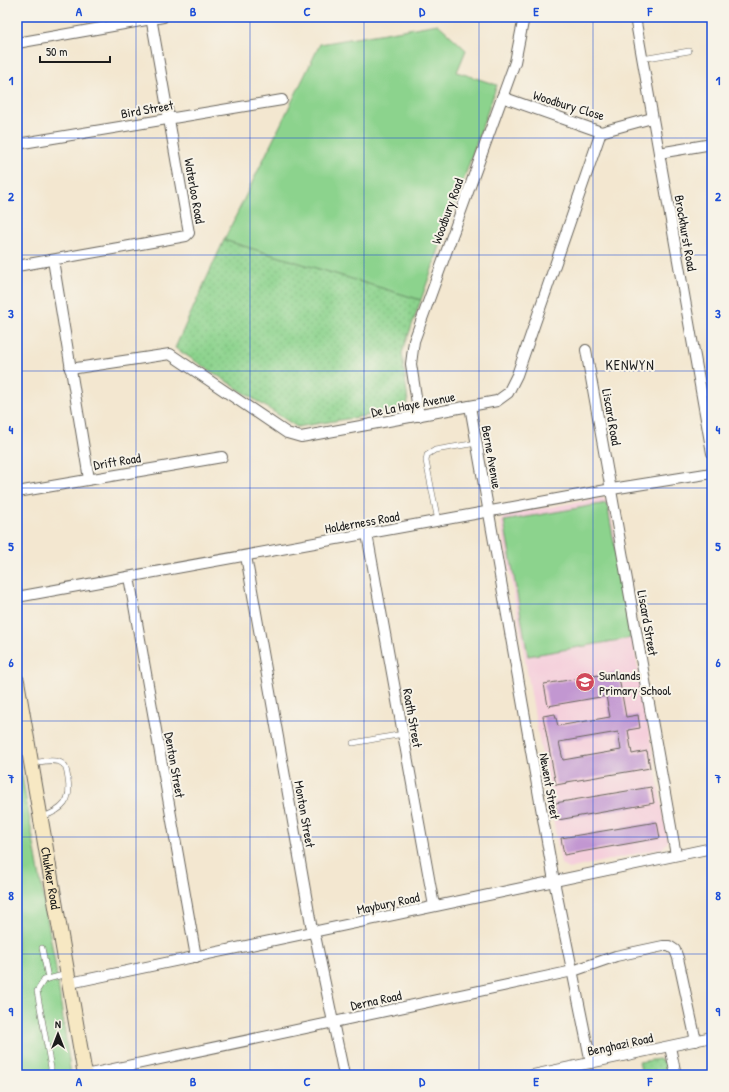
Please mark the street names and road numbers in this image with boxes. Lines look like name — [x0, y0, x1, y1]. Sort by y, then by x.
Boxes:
street label: Woodbury Close — [531, 86, 607, 124]
street label: Bird Street — [119, 95, 175, 122]
street label: Waterloo Road — [180, 157, 210, 225]
street label: Woodbury Road — [427, 176, 467, 246]
street label: Brockhurst Road — [670, 194, 702, 272]
street label: De La Haye Avenue — [370, 387, 456, 421]
street label: Liscard Road — [598, 387, 626, 447]
street label: Berne Avenue — [478, 424, 506, 490]
street label: Drift Road — [92, 448, 142, 474]
street label: Holderness Road — [323, 507, 401, 537]
street label: Liscard Street — [633, 589, 663, 658]
street label: Roath Street — [399, 687, 427, 749]
street label: Denton Street — [160, 731, 190, 800]
street label: Newent Street — [535, 751, 565, 821]
street label: Monton Street — [290, 779, 320, 849]
street label: Chukker Road — [37, 845, 65, 911]
street label: Maybury Road — [355, 888, 421, 918]
street label: Derna Road — [349, 986, 403, 1014]
street label: Benghazi Road — [585, 1028, 655, 1060]

